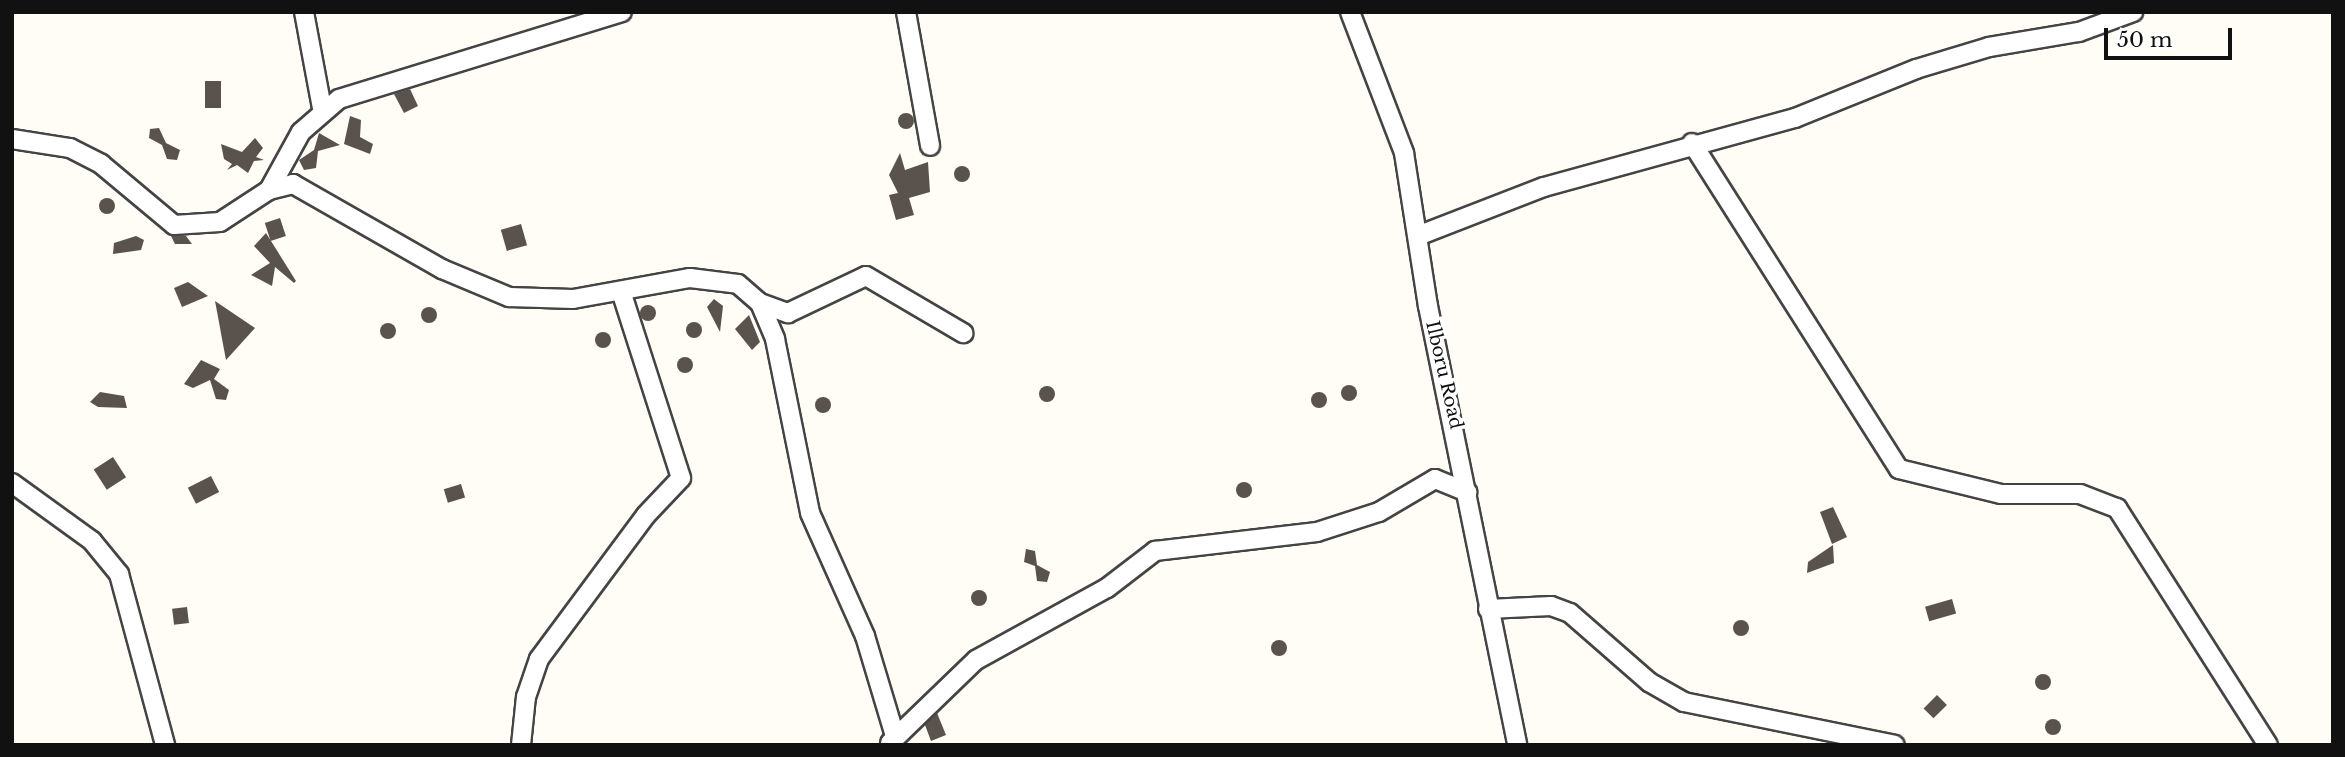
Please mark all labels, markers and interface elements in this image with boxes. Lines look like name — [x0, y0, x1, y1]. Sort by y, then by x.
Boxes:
scale bar — [2107, 14, 2235, 58]
text: 50 m — [2117, 27, 2172, 53]
street label: Ilboru Road — [1421, 319, 1467, 431]

